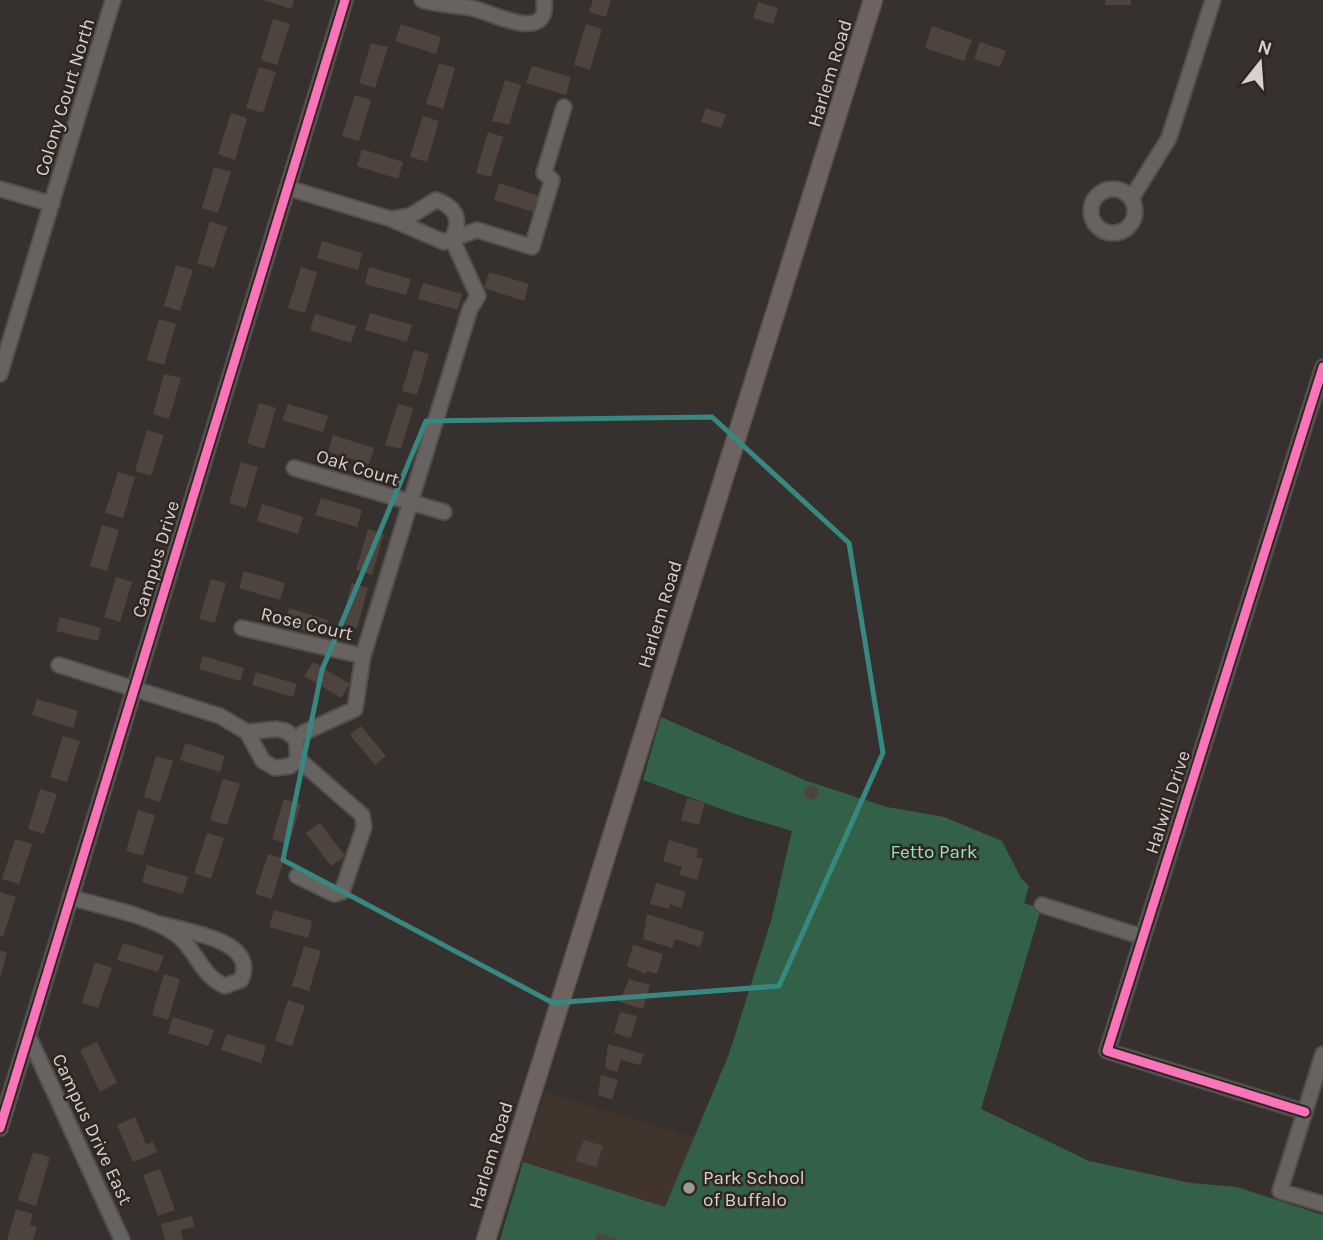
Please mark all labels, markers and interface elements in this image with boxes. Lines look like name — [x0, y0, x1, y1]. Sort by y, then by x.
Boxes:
street label: Colony Court North — [31, 16, 99, 179]
street label: Harlem Road — [803, 17, 857, 130]
north arrow — [1225, 28, 1295, 98]
text: N — [1255, 35, 1274, 60]
street label: Oak Court — [314, 445, 402, 491]
street label: Campus Drive — [128, 498, 184, 621]
street label: Harlem Road — [633, 558, 687, 671]
street label: Rose Court — [259, 603, 355, 645]
street label: Halwill Drive — [1141, 748, 1195, 857]
park label: Fetto Park — [891, 841, 978, 863]
street label: Campus Drive East — [47, 1050, 137, 1208]
street label: Harlem Road — [464, 1099, 518, 1212]
place label: Park School of Buffalo — [703, 1167, 805, 1211]
marker: Park School of Buffalo — [681, 1180, 697, 1196]

